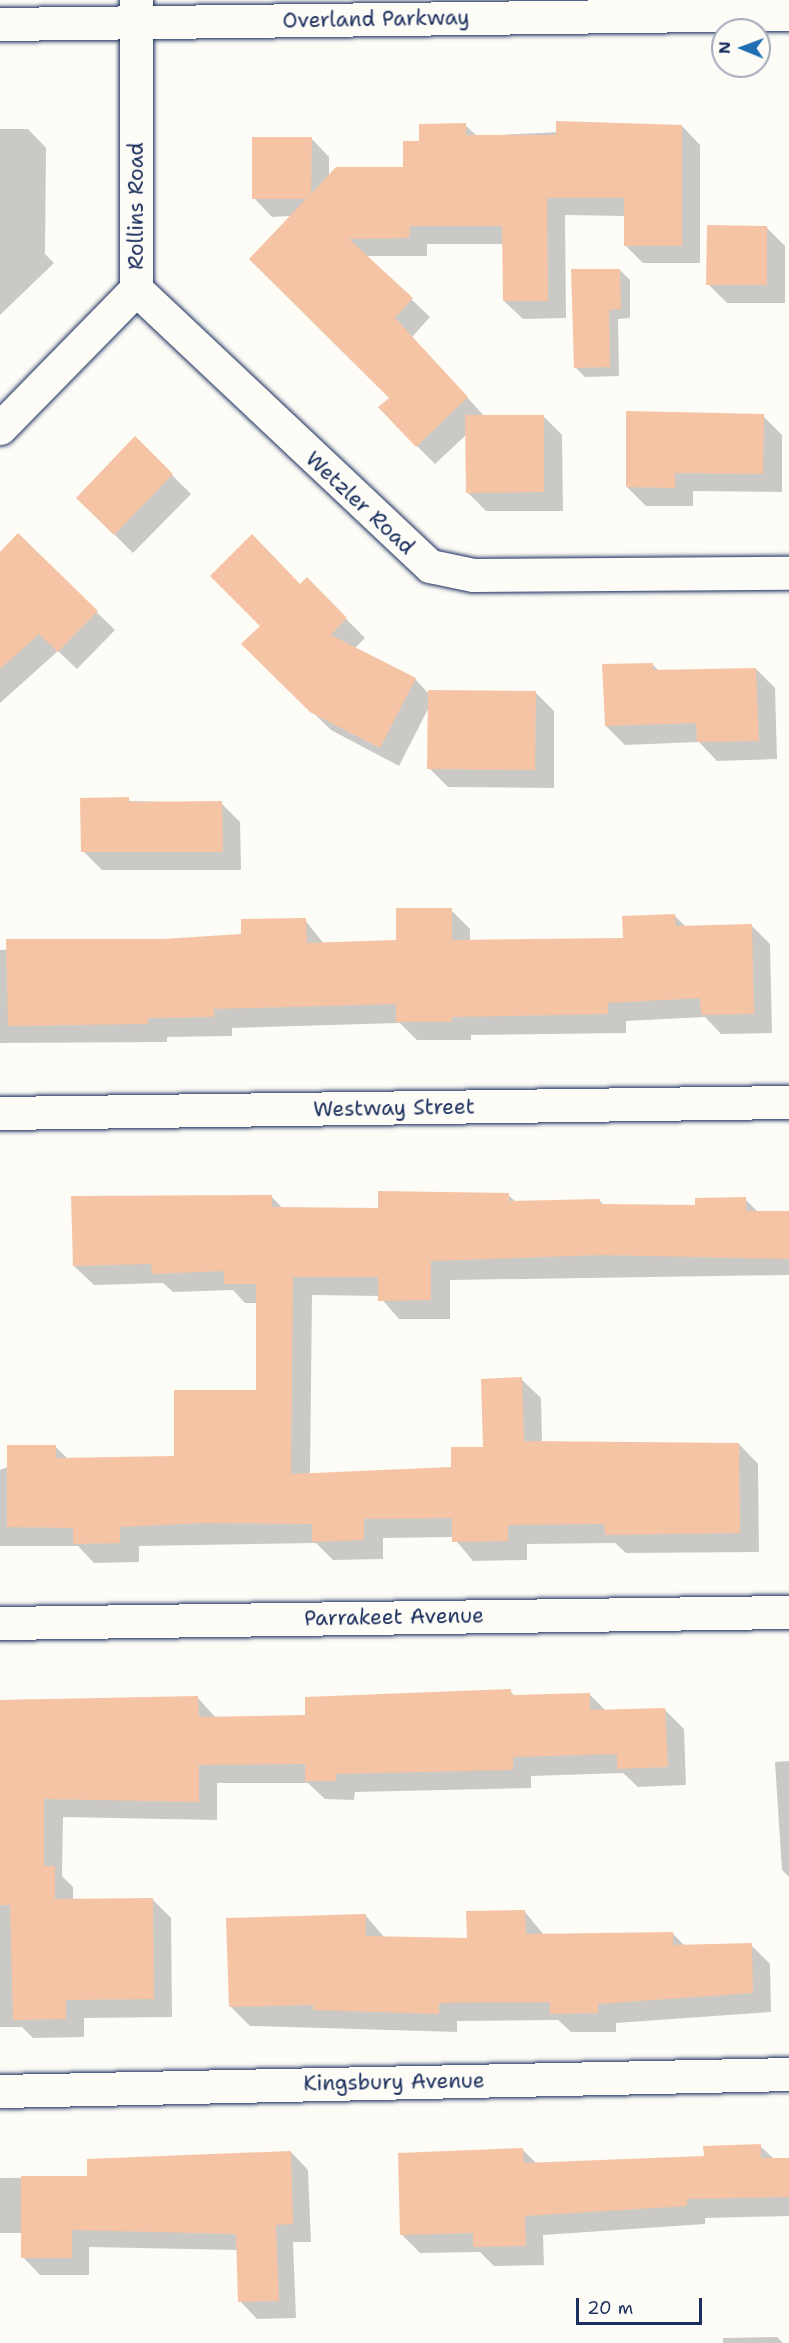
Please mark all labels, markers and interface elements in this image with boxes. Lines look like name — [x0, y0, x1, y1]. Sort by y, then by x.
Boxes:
street label: Overland Parkway — [282, 5, 470, 33]
north arrow — [711, 18, 771, 78]
text: N — [714, 41, 735, 54]
street label: Rollins Road — [123, 142, 149, 270]
street label: Wetzler Road — [300, 446, 420, 560]
street label: Westway Street — [313, 1094, 475, 1122]
street label: Parrakeet Avenue — [304, 1603, 484, 1631]
street label: Kingsbury Avenue — [303, 2068, 485, 2096]
scale bar — [579, 2286, 705, 2324]
text: 20 m — [587, 2296, 633, 2320]

